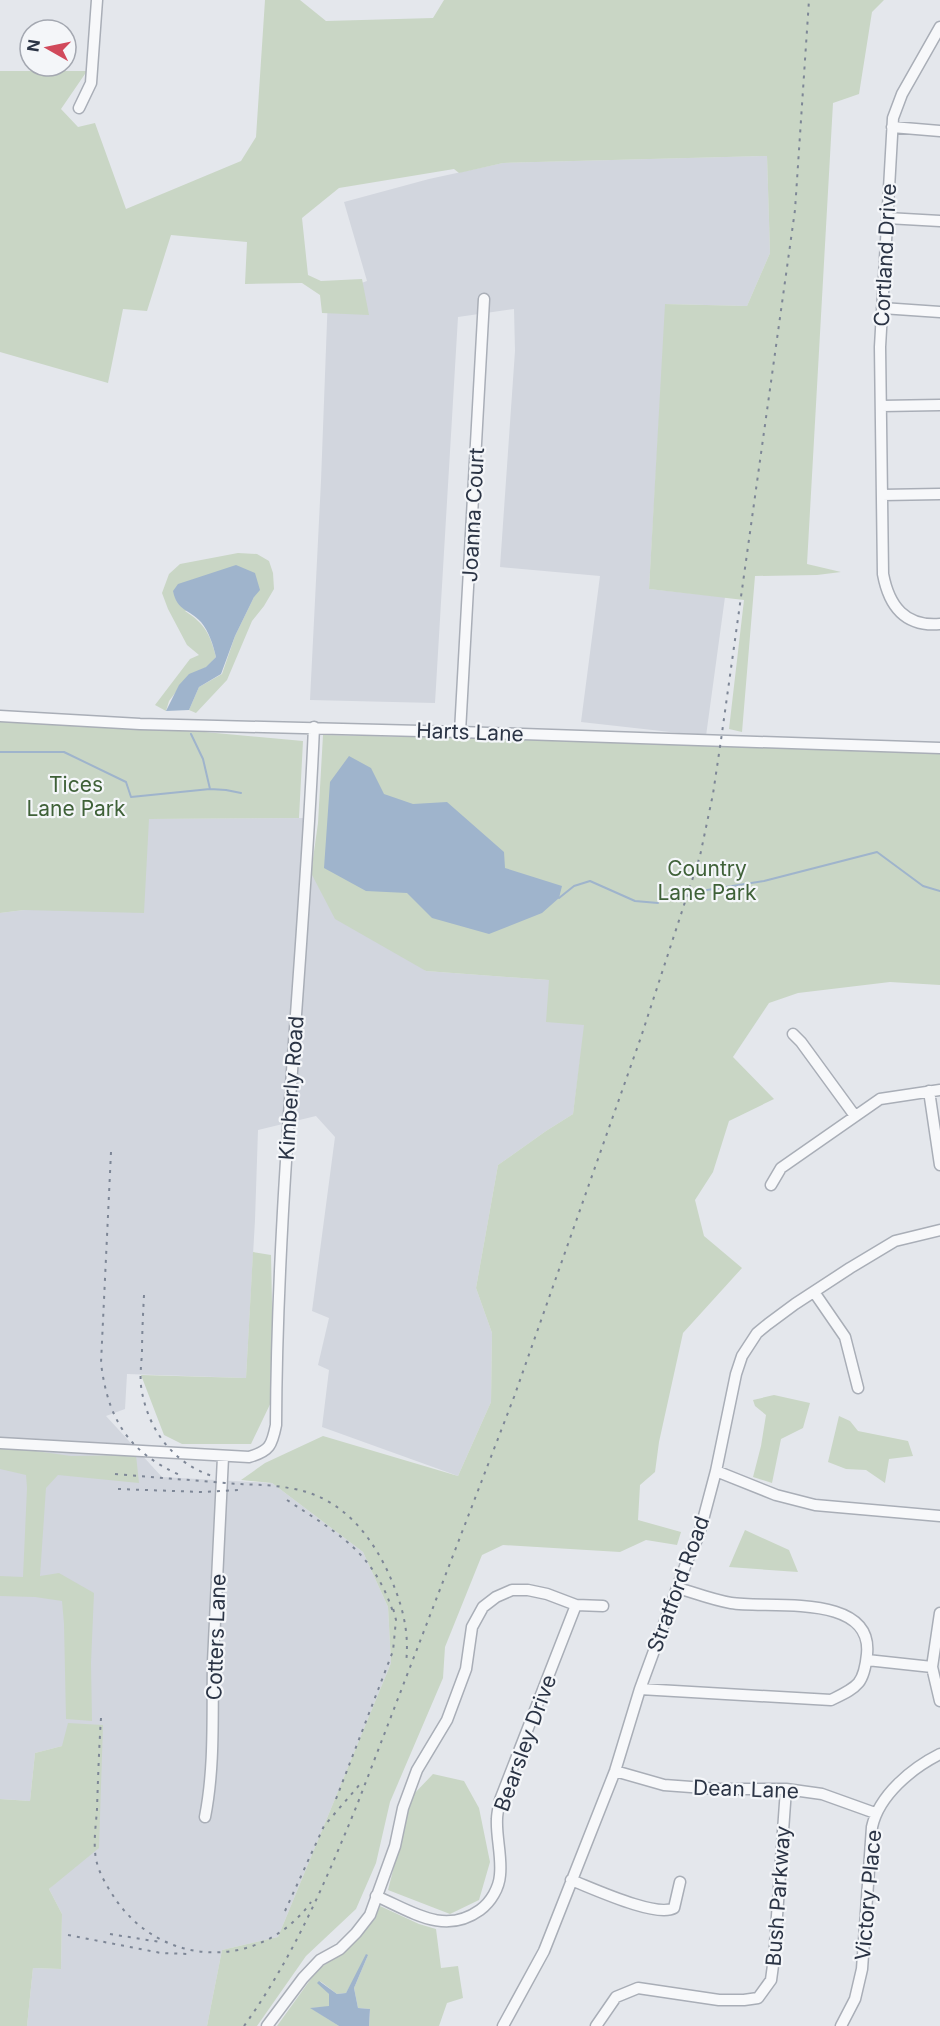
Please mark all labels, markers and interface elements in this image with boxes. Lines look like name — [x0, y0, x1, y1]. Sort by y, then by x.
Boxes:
north arrow — [18, 18, 78, 78]
text: N — [22, 38, 44, 53]
street label: Cortland Drive — [869, 183, 901, 327]
street label: Joanna Court — [457, 447, 489, 583]
street label: Harts Lane — [416, 718, 524, 746]
park label: Tices Lane Park — [26, 772, 126, 821]
park label: Country Lane Park — [657, 856, 757, 905]
street label: Kimberly Road — [273, 1015, 309, 1161]
street label: Stratford Road — [642, 1512, 714, 1656]
street label: Cotters Lane — [201, 1573, 231, 1701]
street label: Bearsley Drive — [489, 1671, 561, 1815]
street label: Dean Lane — [693, 1775, 799, 1803]
street label: Bush Parkway — [761, 1825, 795, 1967]
street label: Victory Place — [850, 1829, 886, 1961]

